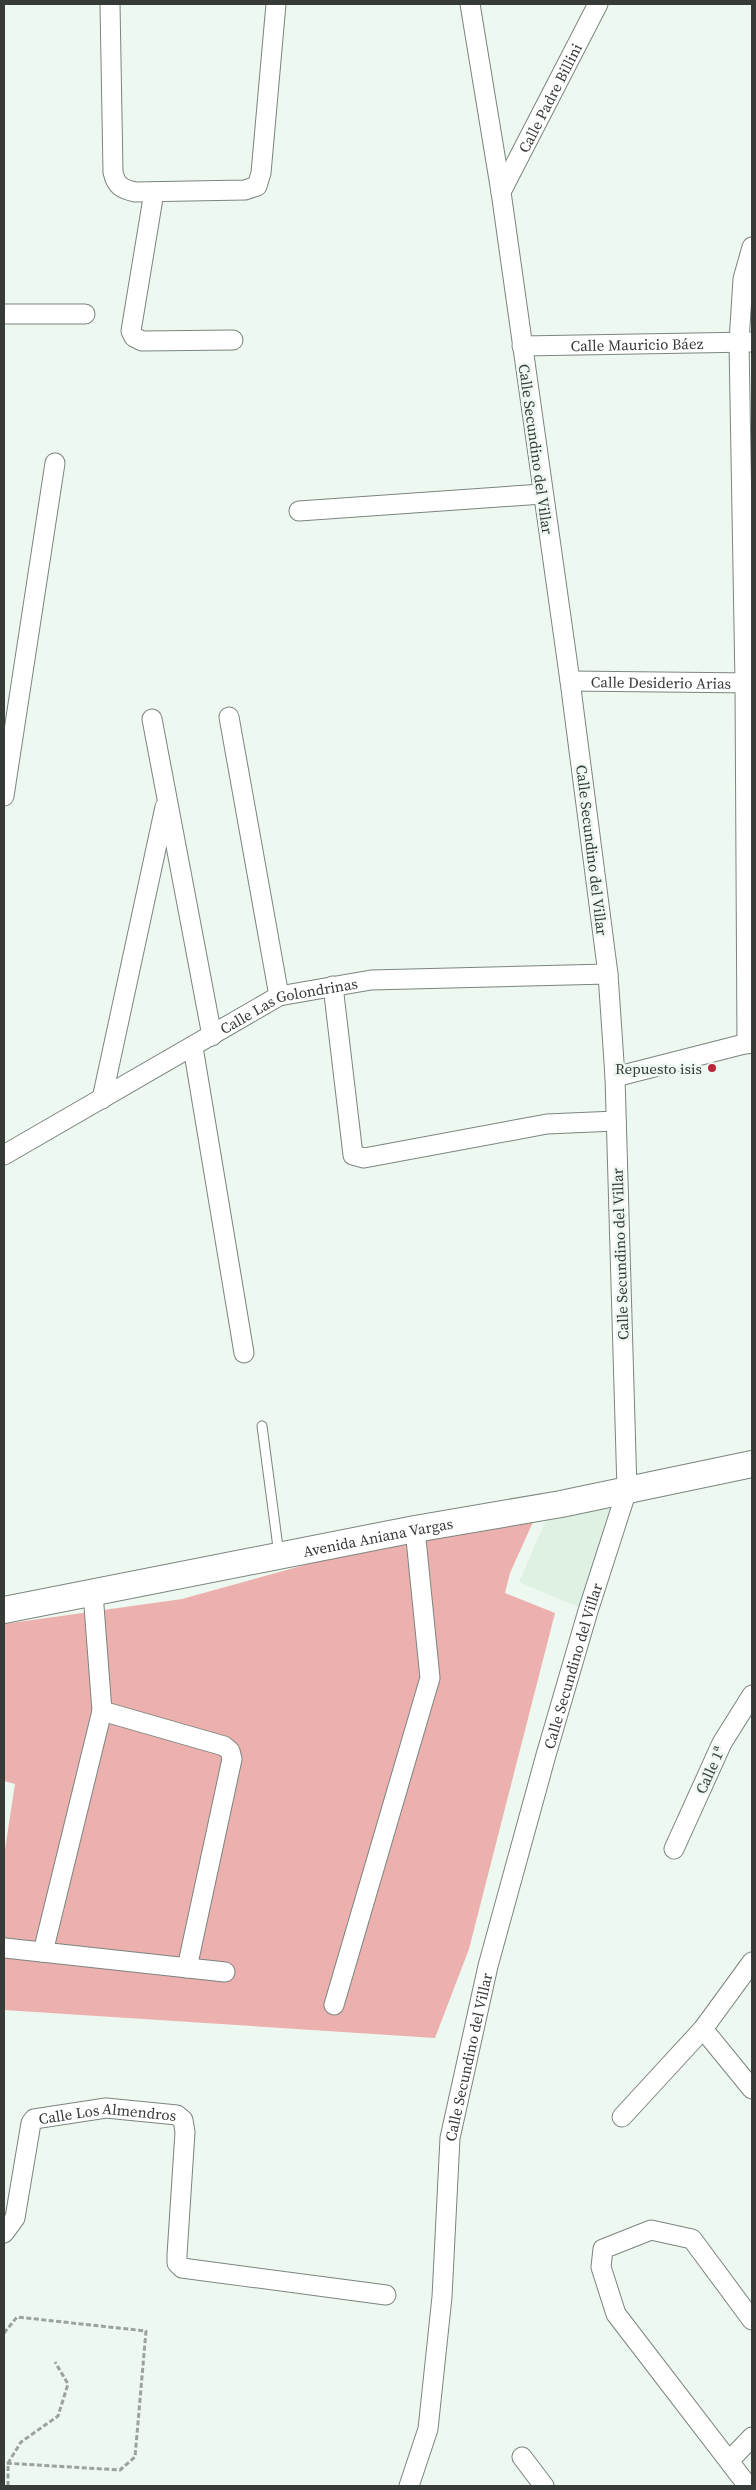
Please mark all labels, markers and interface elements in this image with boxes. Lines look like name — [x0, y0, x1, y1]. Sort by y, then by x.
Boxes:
street label: Calle Padre Billini — [513, 39, 587, 156]
street label: Calle Mauricio Báez — [570, 332, 704, 356]
street label: Calle Secundino del Villar — [514, 362, 558, 536]
street label: Calle Desiderio Arias — [591, 671, 731, 693]
street label: Calle Secundino del Villar — [571, 763, 613, 937]
street label: Calle Las Golondrinas — [216, 972, 359, 1039]
place label: Repuesto isis — [615, 1058, 702, 1079]
marker: Repuesto isis — [706, 1062, 718, 1074]
street label: Calle Secundino del Villar — [606, 1167, 633, 1340]
street label: Avenida Aniana Vargas — [301, 1512, 454, 1561]
street label: Calle Secundino del Villar — [538, 1580, 607, 1751]
street label: Calle 1ª — [690, 1742, 730, 1797]
street label: Calle Secundino del Villar — [439, 1970, 497, 2143]
street label: Calle Los Almendros — [37, 2097, 177, 2129]

